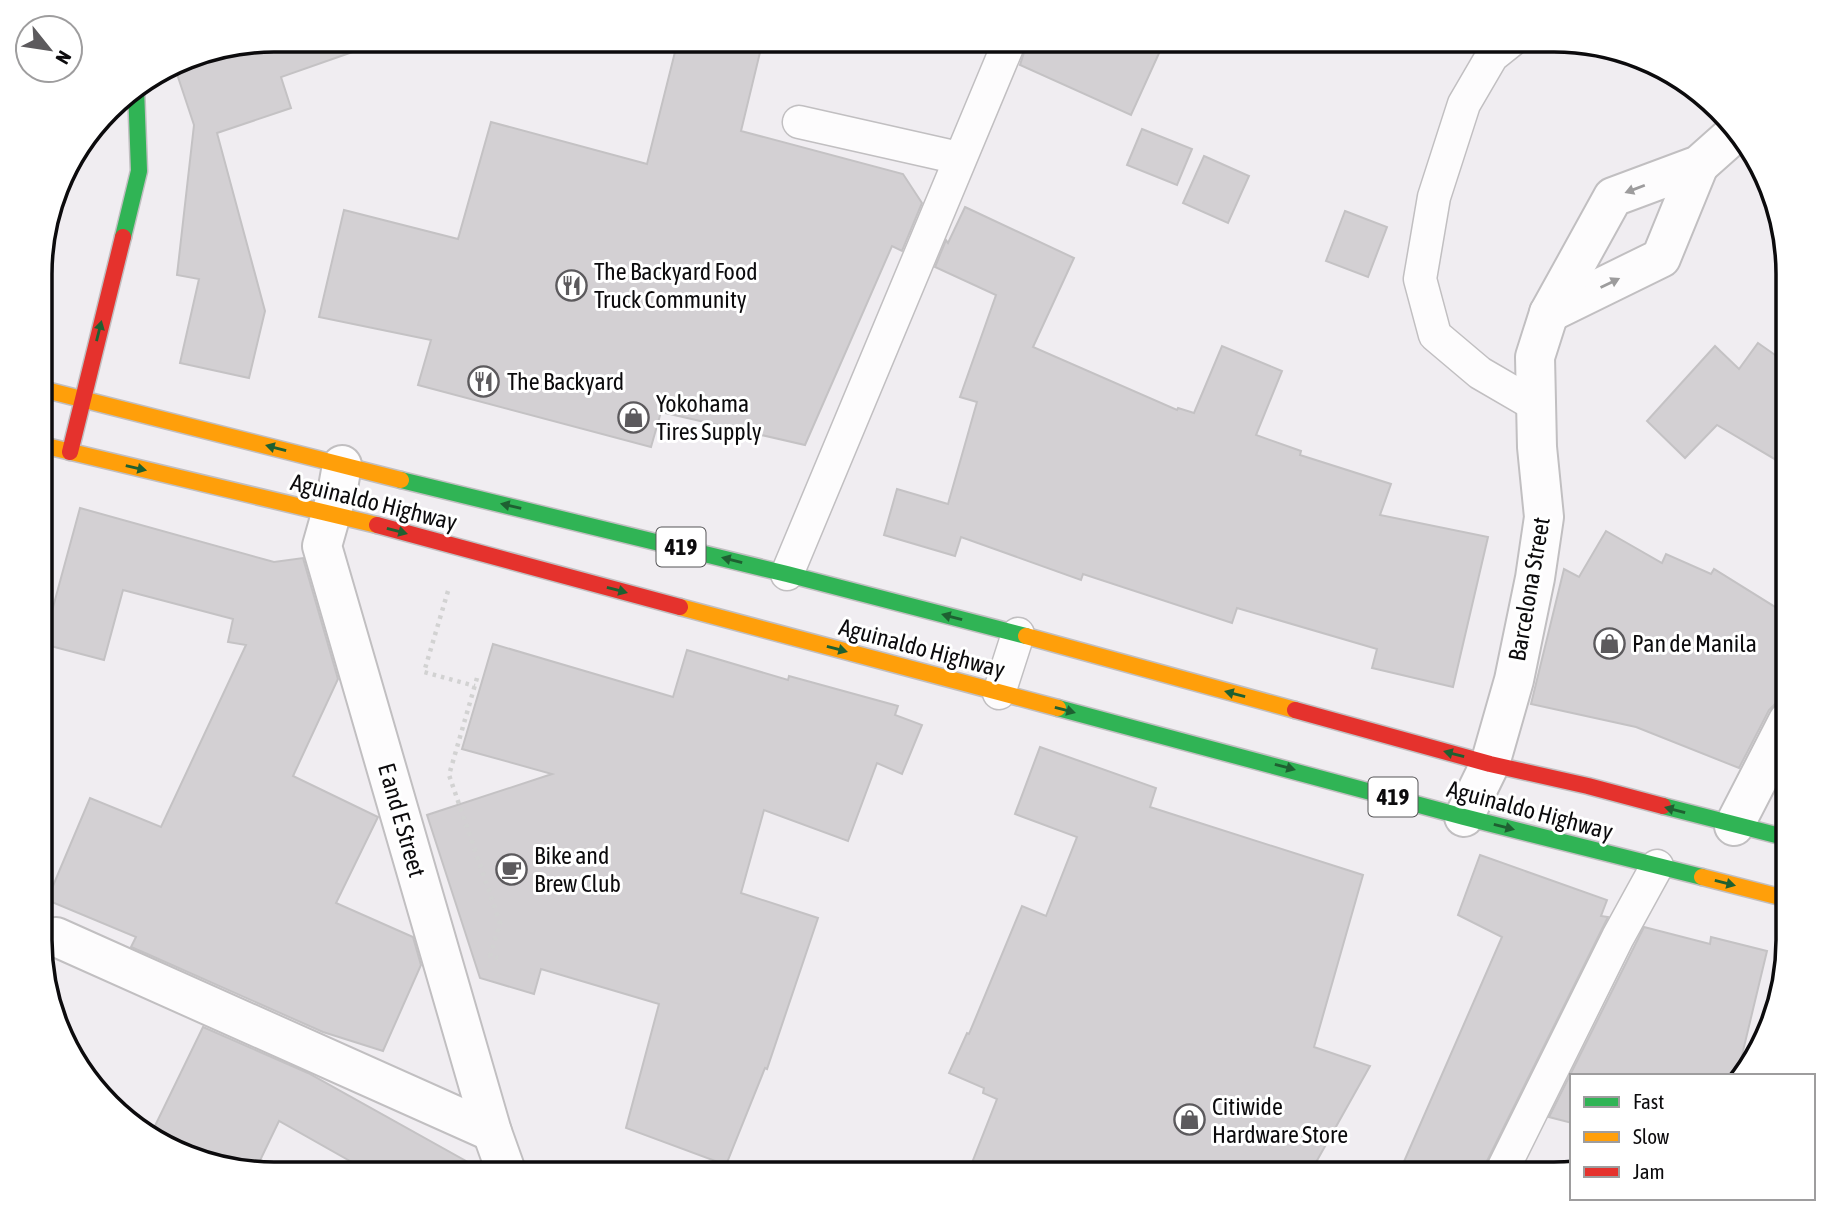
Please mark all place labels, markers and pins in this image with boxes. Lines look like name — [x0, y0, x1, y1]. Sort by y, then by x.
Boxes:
place label: The Backyard Food Truck Community — [594, 258, 758, 313]
restaurant icon: The Backyard Food Truck Community — [554, 268, 588, 302]
restaurant icon: The Backyard — [467, 364, 501, 398]
place label: The Backyard — [507, 368, 624, 395]
place label: Yokohama Tires Supply — [656, 390, 762, 445]
shop icon: Yokohama Tires Supply — [616, 400, 650, 434]
shop icon: Pan de Manila — [1592, 626, 1626, 660]
place label: Pan de Manila — [1632, 630, 1757, 657]
place label: Bike and Brew Club — [534, 842, 621, 897]
cafe icon: Bike and Brew Club — [494, 852, 528, 886]
place label: Citiwide Hardware Store — [1212, 1093, 1348, 1148]
shop icon: Citiwide Hardware Store — [1172, 1103, 1206, 1137]

